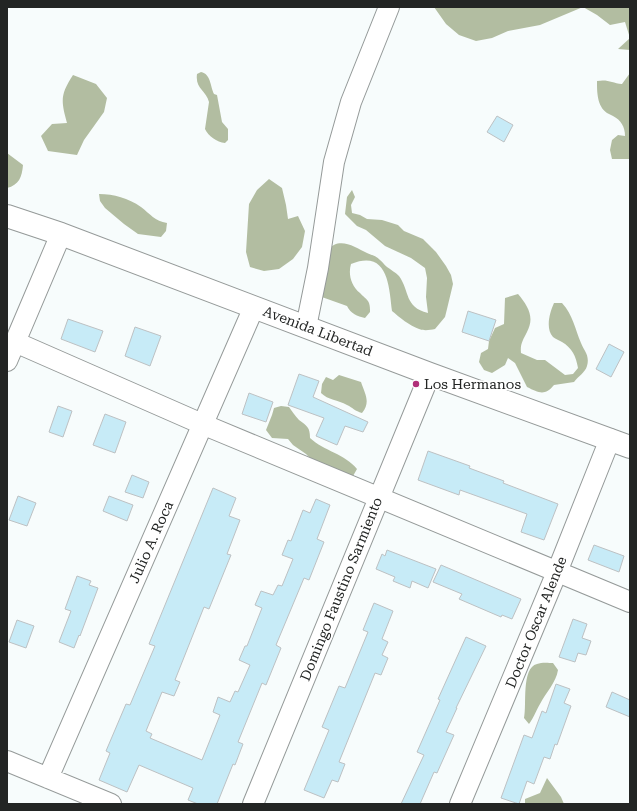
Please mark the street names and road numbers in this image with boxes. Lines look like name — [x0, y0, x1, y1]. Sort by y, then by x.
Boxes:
street label: Avenida Libertad — [261, 303, 375, 359]
street label: Domingo Faustino Sarmiento — [297, 495, 385, 683]
street label: Julio A. Roca — [126, 498, 176, 586]
street label: Doctor Oscar Alende — [502, 554, 570, 690]

